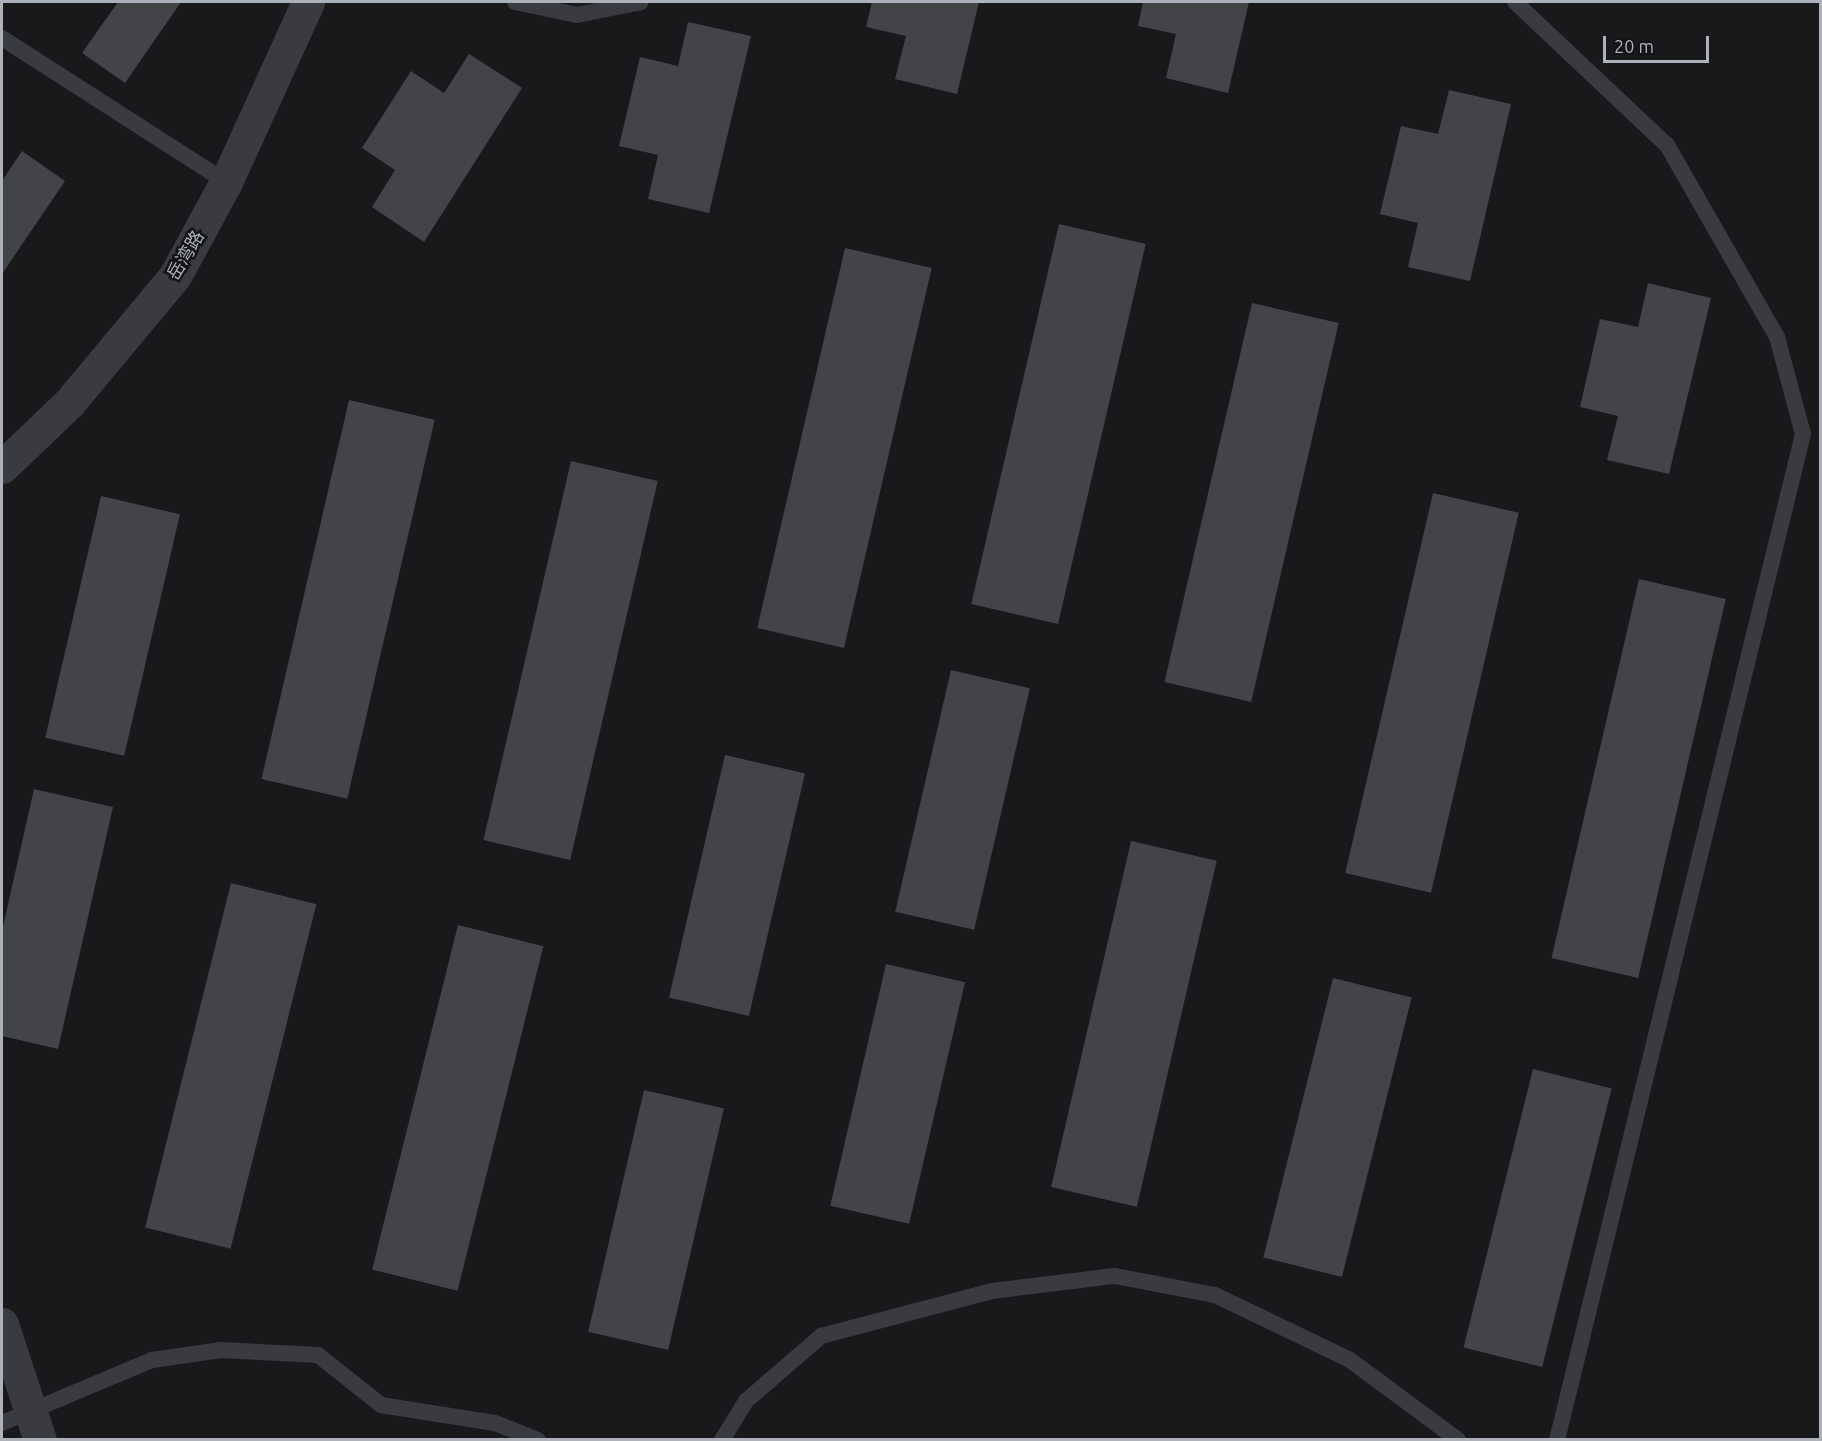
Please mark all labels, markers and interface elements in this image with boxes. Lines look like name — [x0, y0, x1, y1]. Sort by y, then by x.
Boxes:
scale bar — [1606, 24, 1712, 62]
text: 20 m — [1614, 36, 1654, 56]
street label: 岳湾路 — [162, 226, 208, 284]

